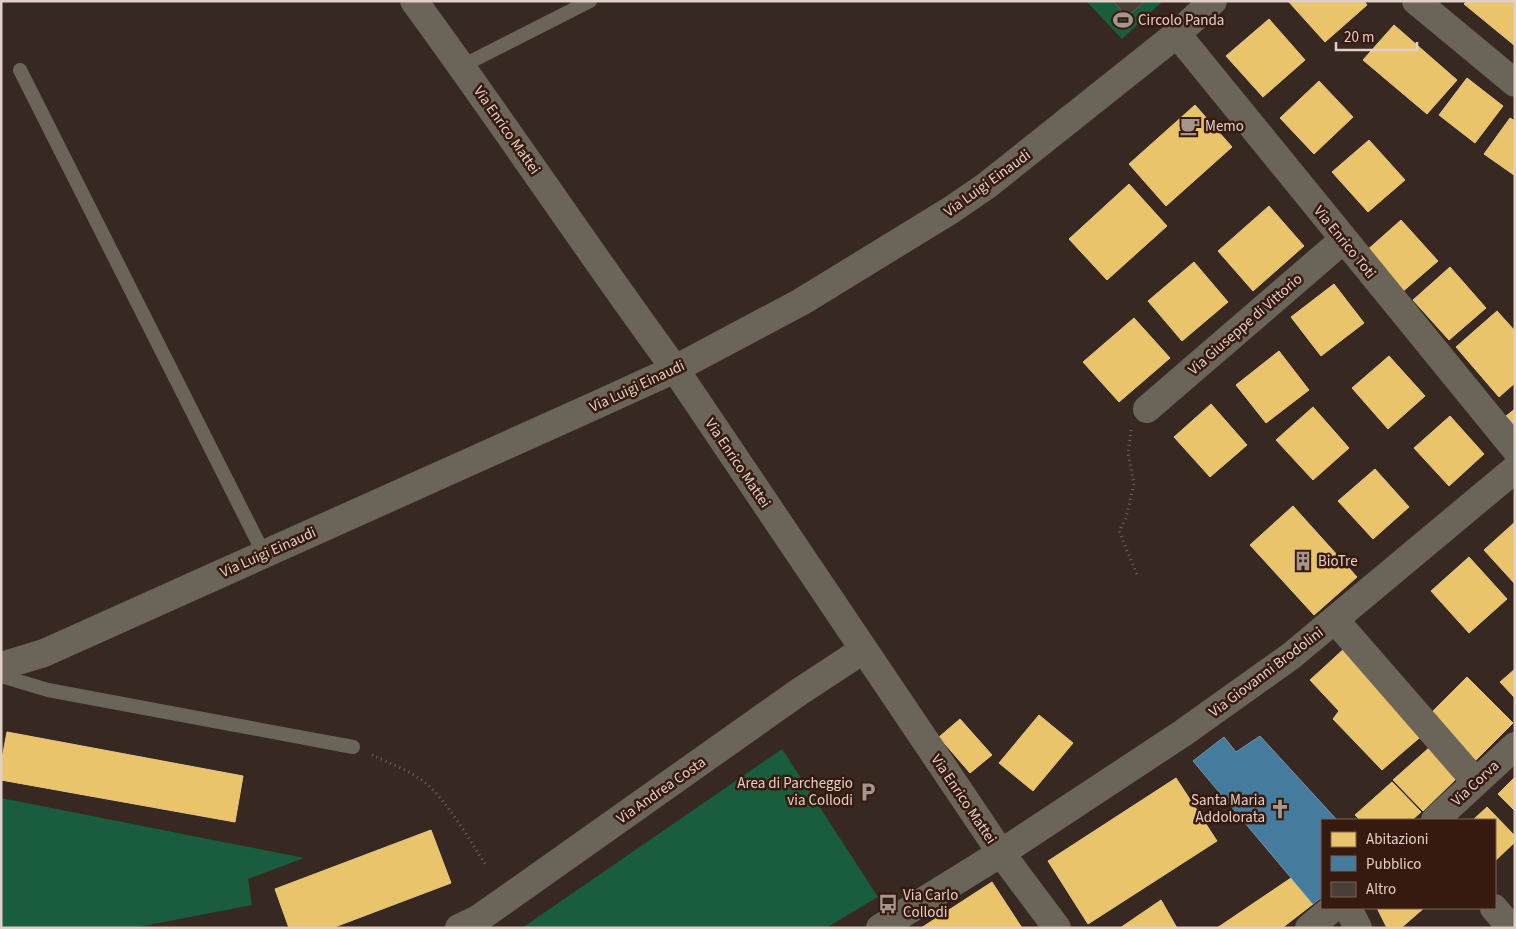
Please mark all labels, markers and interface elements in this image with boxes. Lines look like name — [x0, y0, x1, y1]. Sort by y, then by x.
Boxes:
sports icon: Circolo Panda — [1112, 9, 1134, 31]
place label: Circolo Panda — [1138, 10, 1224, 31]
scale bar — [1336, 20, 1417, 52]
text: 20 m — [1344, 27, 1374, 48]
street label: Via Enrico Mattei — [468, 82, 545, 179]
cafe icon: Memo — [1179, 115, 1201, 137]
place label: Memo — [1205, 116, 1244, 137]
street label: Via Luigi Einaudi — [940, 145, 1035, 222]
street label: Via Enrico Toti — [1309, 201, 1381, 283]
street label: Via Giuseppe di Vittorio — [1184, 269, 1307, 380]
street label: Via Luigi Einaudi — [586, 355, 688, 418]
street label: Via Enrico Mattei — [700, 414, 775, 512]
street label: Via Luigi Einaudi — [217, 522, 319, 583]
building icon: BioTre — [1292, 550, 1314, 572]
place label: BioTre — [1318, 551, 1358, 572]
street label: Via Giovanni Brodolini — [1205, 622, 1328, 722]
street label: Via Enrico Mattei — [926, 750, 1001, 848]
street label: Via Andrea Costa — [612, 752, 710, 829]
street label: Via Corva — [1447, 756, 1504, 811]
place label: Area di Parcheggio via Collodi — [737, 773, 853, 811]
parking icon: Area di Parcheggio via Collodi — [857, 781, 879, 803]
place label: Santa Maria Addolorata — [1191, 790, 1265, 828]
church icon: Santa Maria Addolorata — [1269, 798, 1291, 820]
legend — [1321, 819, 1496, 909]
text: Abitazioni — [1366, 829, 1429, 850]
text: Pubblico — [1366, 854, 1421, 875]
text: Altro — [1366, 879, 1396, 900]
place label: Via Carlo Collodi — [903, 885, 958, 923]
bus stop icon: Via Carlo Collodi — [877, 893, 899, 915]

